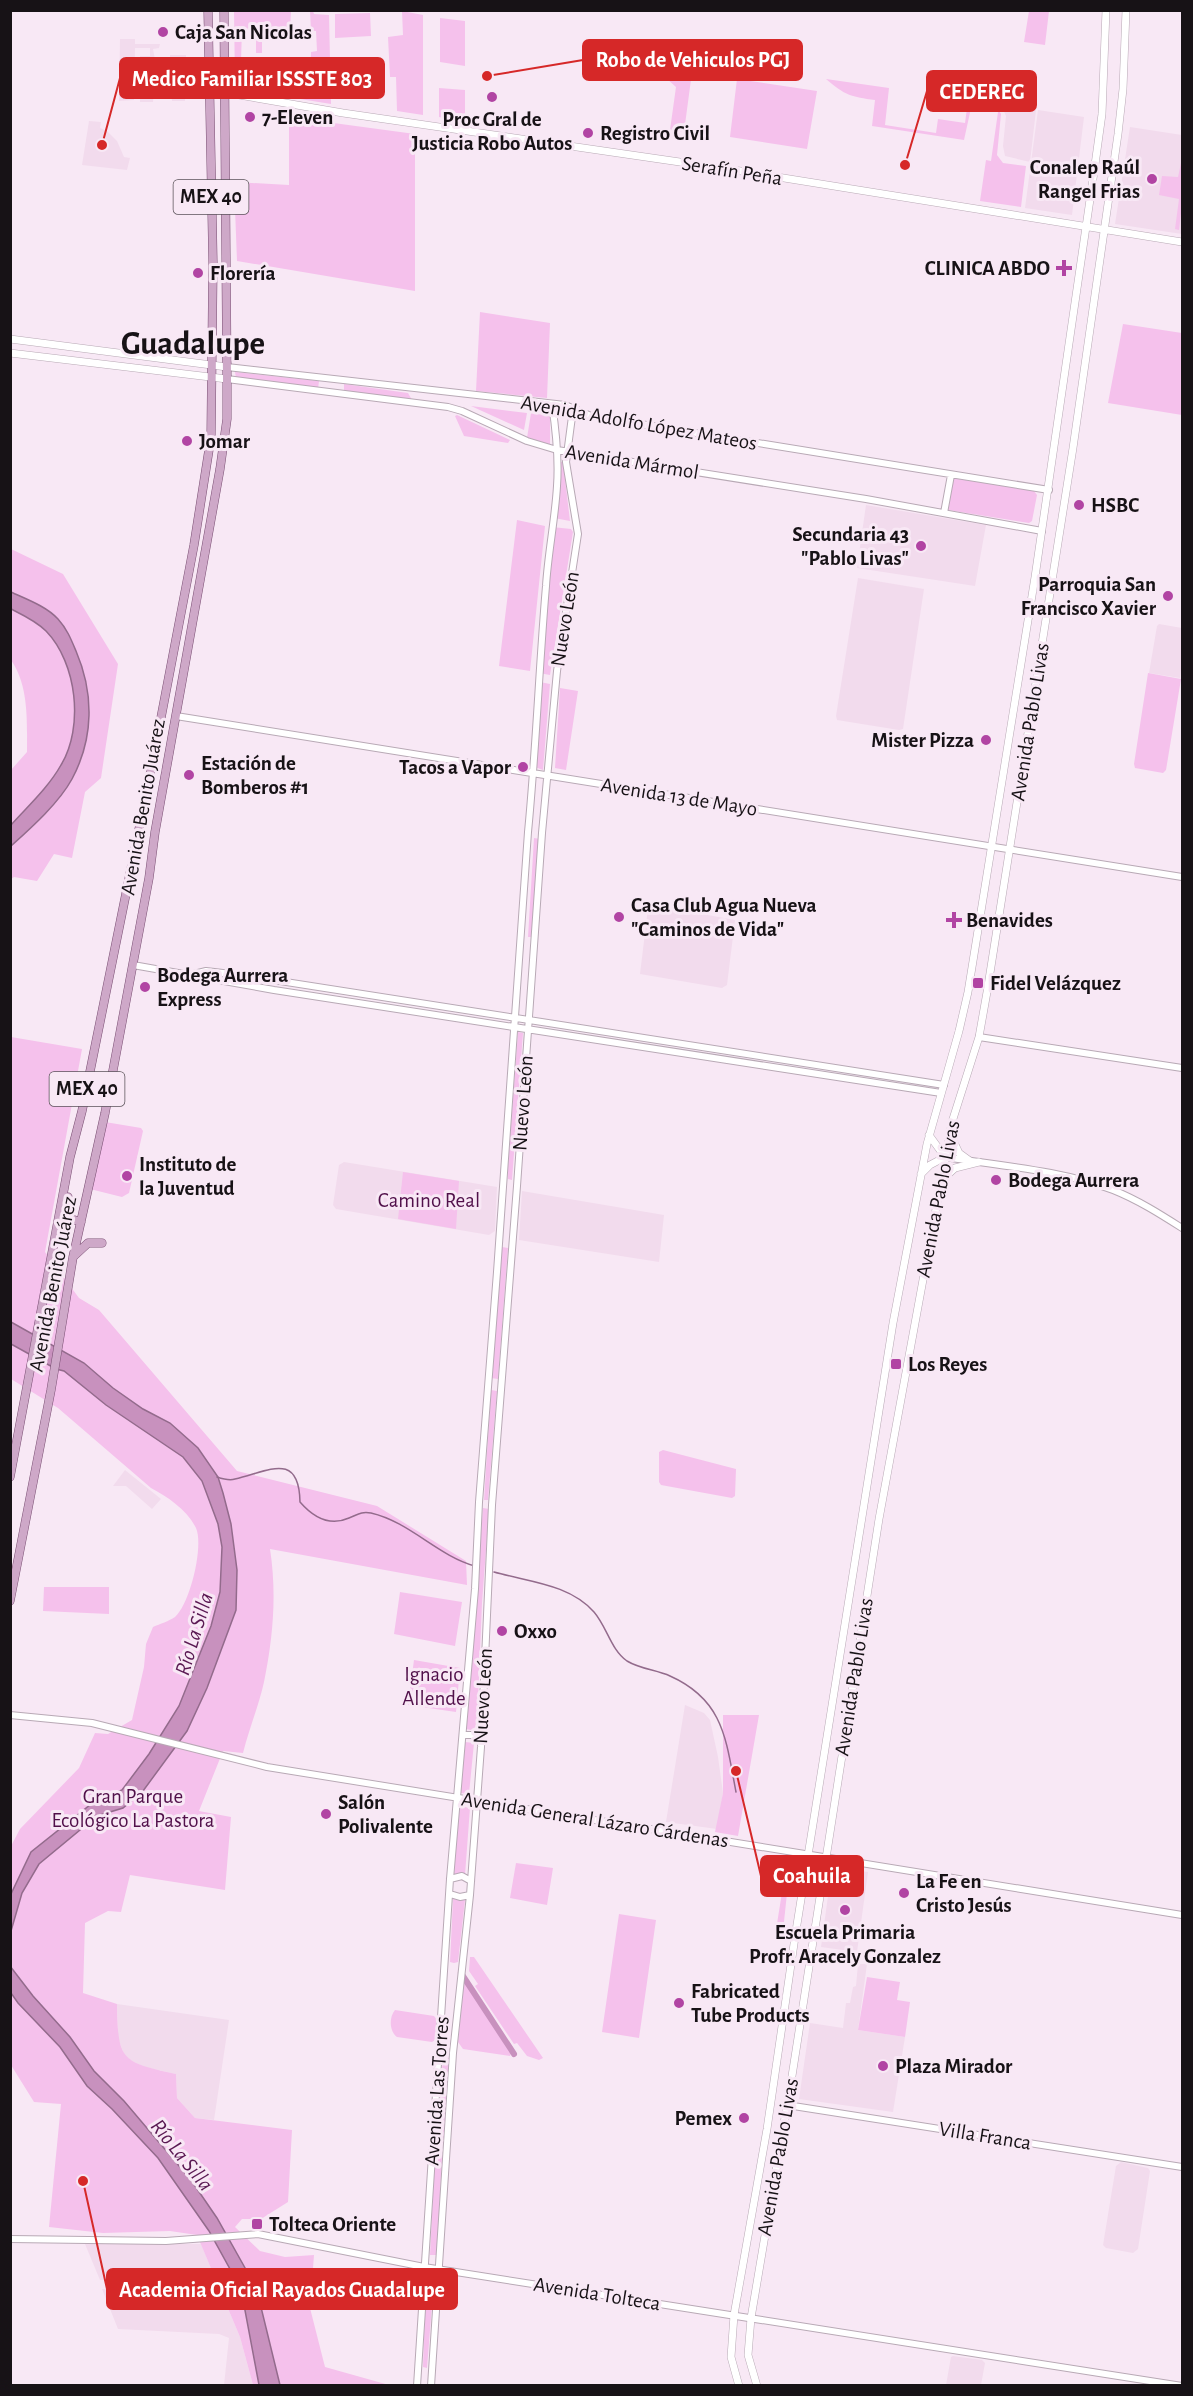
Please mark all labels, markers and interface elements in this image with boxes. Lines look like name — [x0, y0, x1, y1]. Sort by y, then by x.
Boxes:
place label: Caja San Nicolas — [175, 22, 312, 43]
marker: Caja San Nicolas — [156, 25, 170, 39]
callout: Robo de Vehiculos PGJ — [583, 40, 802, 80]
text: Robo de Vehiculos PGJ — [596, 49, 790, 71]
callout: Medico Familiar ISSSTE 803 — [120, 58, 384, 98]
text: Medico Familiar ISSSTE 803 — [132, 68, 372, 90]
callout: CEDEREG — [927, 71, 1036, 111]
text: CEDEREG — [939, 81, 1025, 103]
marker: Proc Gral de Justicia Robo Autos — [485, 90, 499, 104]
place label: 7-Eleven — [262, 107, 333, 128]
place label: Proc Gral de Justicia Robo Autos — [412, 109, 572, 154]
marker: 7-Eleven — [243, 110, 257, 124]
place label: Registro Civil — [600, 123, 710, 144]
marker: Registro Civil — [581, 126, 595, 140]
street label: Serafín Peña — [680, 153, 784, 189]
place label: Conalep Raúl Rangel Frias — [1030, 157, 1140, 202]
marker: Conalep Raúl Rangel Frias — [1145, 172, 1159, 186]
road number: MEX 40 — [174, 180, 248, 214]
place label: CLINICA ABDO — [925, 258, 1050, 279]
marker: CLINICA ABDO — [1055, 259, 1073, 277]
place label: Florería — [210, 263, 276, 284]
marker: Florería — [191, 266, 205, 280]
district label: Guadalupe — [121, 328, 265, 361]
street label: Avenida Adolfo López Mateos — [519, 392, 759, 454]
place label: Jomar — [199, 431, 251, 452]
marker: Jomar — [180, 434, 194, 448]
street label: Avenida Mármol — [564, 441, 700, 483]
place label: HSBC — [1091, 495, 1139, 516]
marker: HSBC — [1072, 498, 1086, 512]
place label: Secundaria 43 "Pablo Livas" — [792, 524, 909, 569]
marker: Secundaria 43 "Pablo Livas" — [914, 539, 928, 553]
street label: Nuevo León — [547, 570, 583, 668]
place label: Parroquia San Francisco Xavier — [1021, 574, 1157, 619]
marker: Parroquia San Francisco Xavier — [1161, 589, 1175, 603]
street label: Avenida Pablo Livas — [1007, 642, 1053, 802]
street label: Avenida Benito Juárez — [117, 717, 169, 897]
place label: Mister Pizza — [871, 730, 974, 751]
marker: Mister Pizza — [979, 733, 993, 747]
place label: Estación de Bomberos #1 — [201, 753, 309, 798]
place label: Tacos a Vapor — [399, 757, 512, 778]
marker: Tacos a Vapor — [516, 760, 530, 774]
marker: Estación de Bomberos #1 — [182, 768, 196, 782]
street label: Avenida 13 de Mayo — [599, 774, 759, 820]
place label: Casa Club Agua Nueva "Caminos de Vida" — [631, 895, 817, 940]
marker: Casa Club Agua Nueva "Caminos de Vida" — [612, 910, 626, 924]
place label: Benavides — [966, 910, 1053, 931]
marker: Benavides — [947, 913, 961, 927]
place label: Bodega Aurrera Express — [157, 965, 288, 1010]
place label: Fidel Velázquez — [990, 973, 1121, 994]
marker: Fidel Velázquez — [971, 976, 985, 990]
marker: Bodega Aurrera Express — [138, 980, 152, 994]
street label: Nuevo León — [509, 1054, 537, 1152]
road number: MEX 40 — [50, 1072, 124, 1106]
street label: Avenida Pablo Livas — [912, 1119, 964, 1279]
place label: Instituto de la Juventud — [139, 1154, 236, 1199]
marker: Instituto de la Juventud — [120, 1169, 134, 1183]
place label: Bodega Aurrera — [1008, 1170, 1139, 1191]
marker: Bodega Aurrera — [989, 1173, 1003, 1187]
park label: Camino Real — [378, 1190, 480, 1211]
street label: Avenida Benito Juárez — [26, 1194, 80, 1374]
place label: Los Reyes — [908, 1354, 987, 1375]
marker: Los Reyes — [889, 1357, 903, 1371]
water label: Río La Silla — [171, 1590, 217, 1678]
street label: Avenida Pablo Livas — [831, 1597, 877, 1757]
place label: Oxxo — [514, 1621, 557, 1642]
marker: Oxxo — [495, 1624, 509, 1638]
street label: Nuevo León — [470, 1648, 496, 1744]
park label: Ignacio Allende — [402, 1664, 466, 1709]
park label: Gran Parque Ecológico La Pastora — [51, 1786, 215, 1831]
street label: Avenida General Lázaro Cárdenas — [460, 1788, 730, 1852]
place label: Salón Polivalente — [338, 1792, 433, 1837]
marker: Salón Polivalente — [319, 1807, 333, 1821]
callout: Coahuila — [761, 1856, 863, 1896]
text: Coahuila — [773, 1865, 851, 1887]
place label: La Fe en Cristo Jesús — [916, 1871, 1012, 1916]
marker: La Fe en Cristo Jesús — [897, 1886, 911, 1900]
marker: Escuela Primaria Profr. Aracely Gonzalez — [838, 1903, 852, 1917]
place label: Escuela Primaria Profr. Aracely Gonzalez — [749, 1922, 941, 1967]
place label: Fabricated Tube Products — [691, 1981, 810, 2026]
marker: Fabricated Tube Products — [672, 1996, 686, 2010]
street label: Avenida Las Torres — [421, 2016, 453, 2166]
place label: Plaza Mirador — [895, 2056, 1013, 2077]
marker: Plaza Mirador — [876, 2059, 890, 2073]
street label: Avenida Pablo Livas — [754, 2077, 802, 2237]
place label: Pemex — [675, 2108, 732, 2129]
marker: Pemex — [737, 2111, 751, 2125]
water label: Río La Silla — [147, 2115, 217, 2195]
street label: Villa Franca — [937, 2118, 1033, 2154]
place label: Tolteca Oriente — [269, 2214, 396, 2235]
marker: Tolteca Oriente — [250, 2217, 264, 2231]
callout: Academia Oficial Rayados Guadalupe — [107, 2269, 457, 2309]
street label: Avenida Tolteca — [532, 2274, 662, 2314]
text: Academia Oficial Rayados Guadalupe — [119, 2279, 445, 2302]

